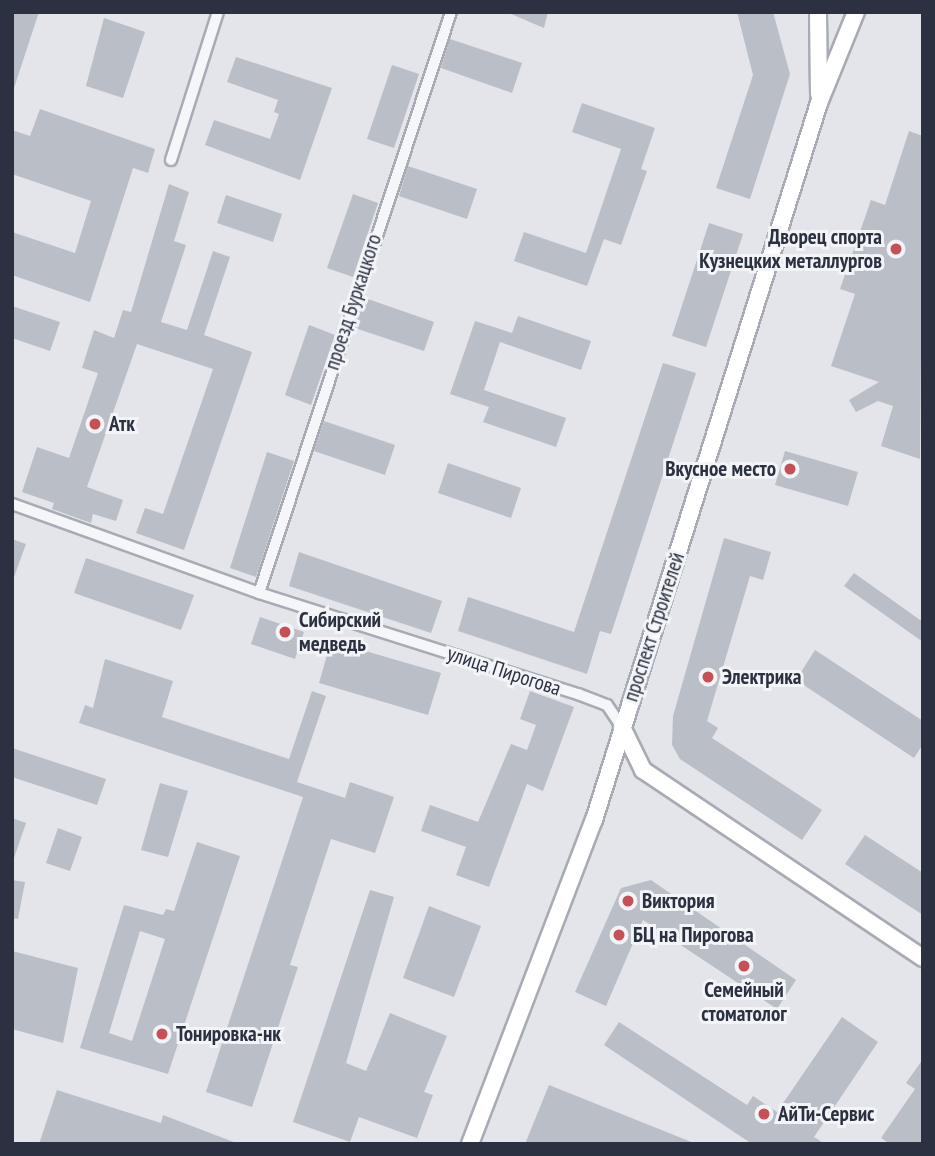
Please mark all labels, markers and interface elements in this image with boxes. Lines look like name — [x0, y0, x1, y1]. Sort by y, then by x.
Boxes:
place label: Дворец спорта Кузнецких металлургов — [699, 224, 882, 274]
street label: проезд Буркацкого — [319, 231, 387, 373]
marker: Дворец спорта Кузнецких металлургов — [888, 241, 904, 257]
place label: Атк — [109, 411, 135, 437]
marker: Атк — [87, 416, 103, 432]
place label: Вкусное место — [665, 456, 776, 482]
marker: Вкусное место — [782, 461, 798, 477]
street label: проспект Строителей — [618, 549, 690, 705]
place label: Сибирский медведь — [299, 607, 381, 657]
marker: Сибирский медведь — [277, 624, 293, 640]
street label: улица Пирогова — [444, 641, 564, 701]
place label: Электрика — [722, 664, 801, 690]
marker: Электрика — [700, 669, 716, 685]
place label: Виктория — [642, 888, 714, 914]
marker: Виктория — [620, 893, 636, 909]
place label: БЦ на Пирогова — [633, 922, 754, 948]
marker: БЦ на Пирогова — [611, 927, 627, 943]
marker: Семейный стоматолог — [736, 958, 752, 974]
place label: Семейный стоматолог — [701, 977, 787, 1027]
place label: Тонировка-нк — [176, 1021, 281, 1047]
marker: Тонировка-нк — [154, 1026, 170, 1042]
place label: АйТи-Сервис — [778, 1101, 874, 1127]
marker: АйТи-Сервис — [756, 1106, 772, 1122]

